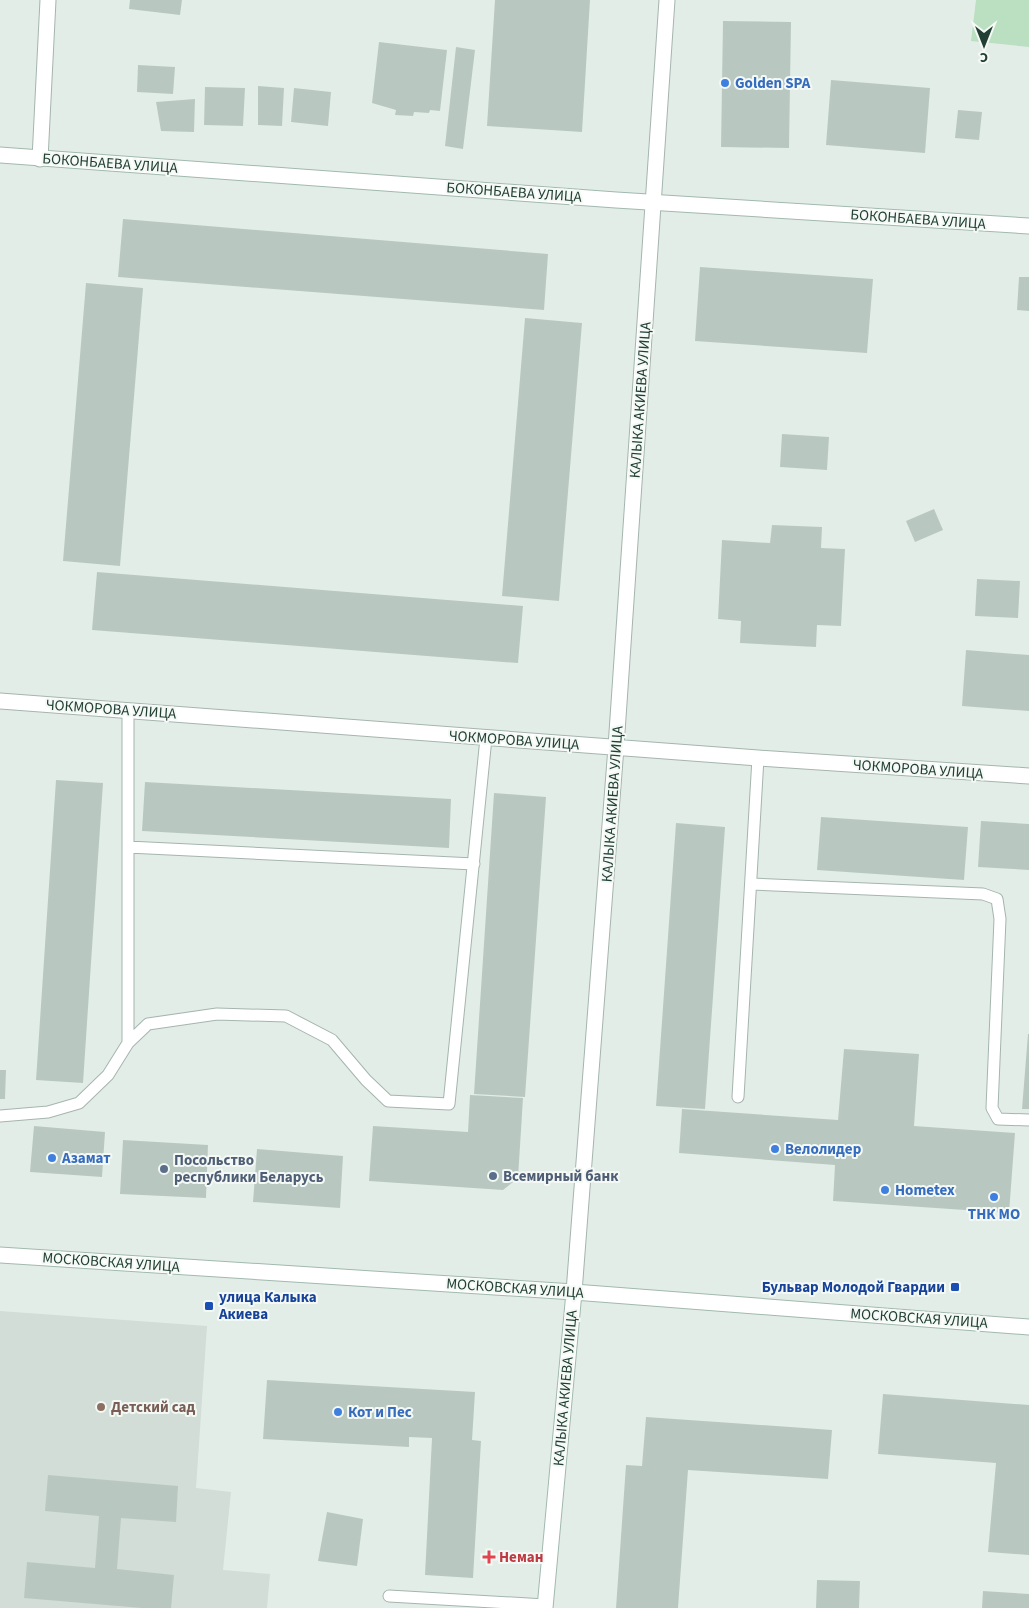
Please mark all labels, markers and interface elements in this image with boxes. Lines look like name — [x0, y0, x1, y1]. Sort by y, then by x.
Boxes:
north arrow — [959, 20, 1009, 70]
text: С — [980, 47, 988, 67]
place label: Golden SPA — [735, 73, 811, 94]
marker: Golden SPA — [719, 77, 731, 89]
street label: БОКОНБАЕВА УЛИЦА — [42, 148, 179, 179]
street label: БОКОНБАЕВА УЛИЦА — [446, 177, 583, 208]
street label: БОКОНБАЕВА УЛИЦА — [850, 204, 987, 235]
street label: КАЛЫКА АКИЕВА УЛИЦА — [625, 320, 656, 479]
street label: ЧОКМОРОВА УЛИЦА — [45, 694, 178, 725]
street label: КАЛЫКА АКИЕВА УЛИЦА — [597, 724, 628, 883]
street label: ЧОКМОРОВА УЛИЦА — [448, 725, 581, 756]
street label: ЧОКМОРОВА УЛИЦА — [852, 754, 985, 785]
place label: Велолидер — [785, 1139, 862, 1160]
marker: Велолидер — [769, 1143, 781, 1155]
place label: Азамат — [61, 1148, 111, 1169]
place label: Посольство республики Беларусь — [174, 1150, 324, 1188]
marker: Азамат — [46, 1152, 58, 1164]
marker: Посольство республики Беларусь — [158, 1163, 170, 1175]
place label: Всемирный банк — [503, 1166, 619, 1187]
marker: Всемирный банк — [487, 1170, 499, 1182]
place label: Hometex — [895, 1180, 955, 1201]
marker: Hometex — [879, 1184, 891, 1196]
marker: ТНК МО — [988, 1191, 1000, 1203]
place label: ТНК МО — [968, 1204, 1020, 1225]
street label: МОСКОВСКАЯ УЛИЦА — [42, 1247, 181, 1278]
street label: МОСКОВСКАЯ УЛИЦА — [446, 1273, 585, 1304]
place label: Бульвар Молодой Гвардии — [762, 1277, 945, 1298]
marker: Бульвар Молодой Гвардии — [949, 1281, 961, 1293]
place label: улица Калыка Акиева — [218, 1287, 317, 1325]
marker: улица Калыка Акиева — [203, 1300, 215, 1312]
street label: МОСКОВСКАЯ УЛИЦА — [850, 1303, 989, 1334]
street label: КАЛЫКА АКИЕВА УЛИЦА — [548, 1308, 583, 1467]
place label: Детский сад — [111, 1397, 195, 1418]
marker: Детский сад — [95, 1401, 107, 1413]
place label: Кот и Пес — [348, 1402, 412, 1423]
marker: Кот и Пес — [332, 1406, 344, 1418]
place label: Неман — [499, 1547, 543, 1568]
marker: Неман — [483, 1551, 495, 1563]

